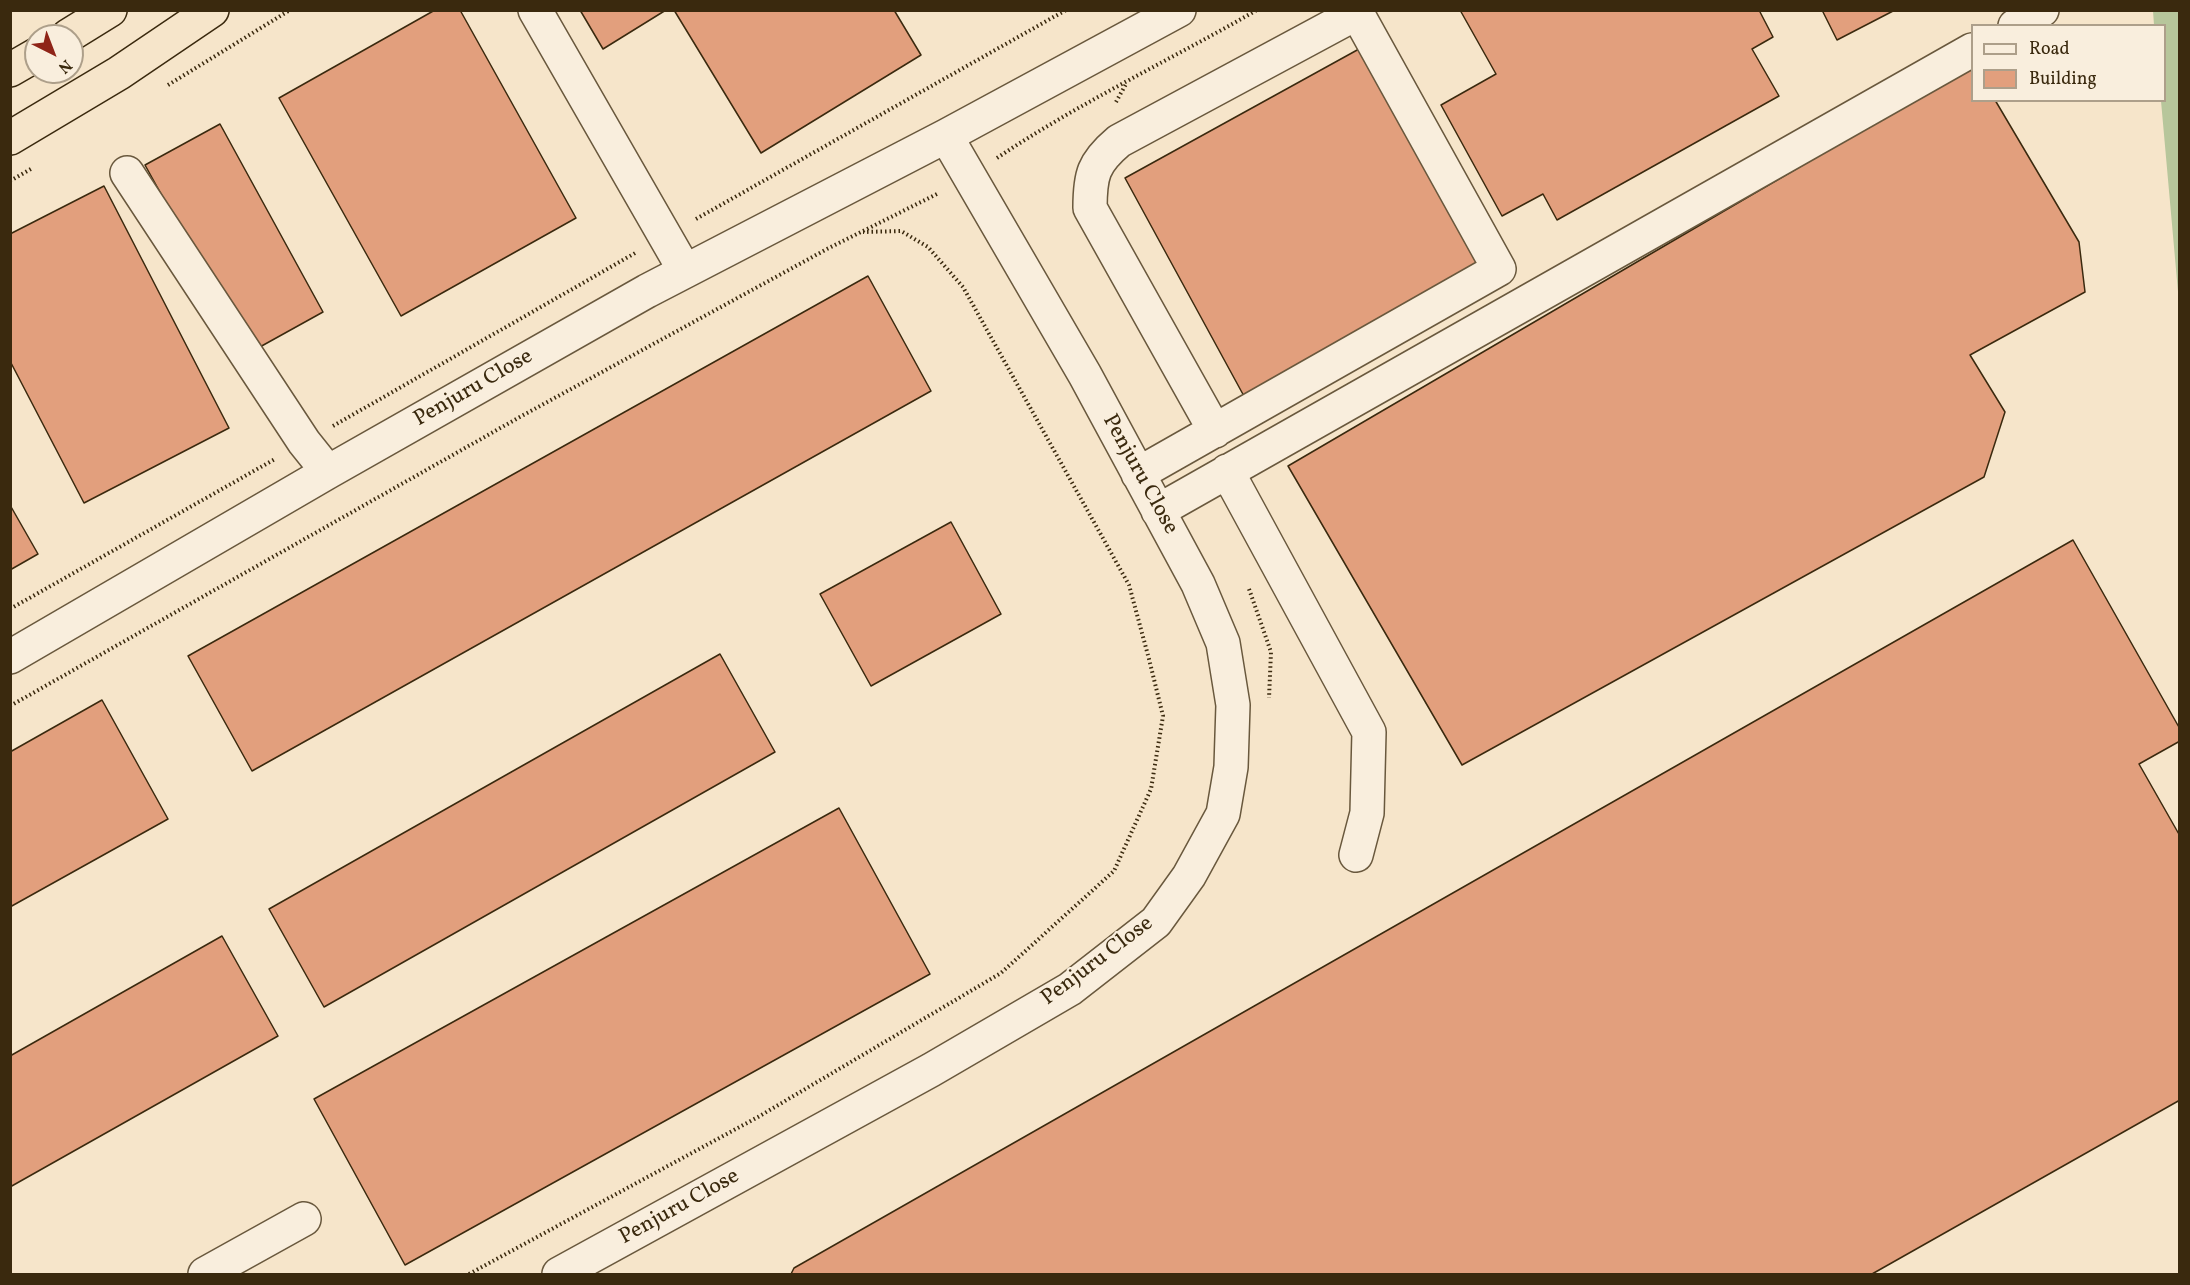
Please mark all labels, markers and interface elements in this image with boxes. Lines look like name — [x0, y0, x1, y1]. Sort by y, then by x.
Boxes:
north arrow — [24, 24, 84, 84]
legend — [1971, 24, 2166, 102]
text: Road — [2029, 37, 2070, 62]
text: N — [53, 54, 76, 78]
text: Building — [2029, 67, 2097, 92]
street label: Penjuru Close — [410, 344, 538, 434]
street label: Penjuru Close — [1095, 410, 1183, 540]
street label: Penjuru Close — [1037, 911, 1159, 1013]
street label: Penjuru Close — [615, 1164, 745, 1252]

